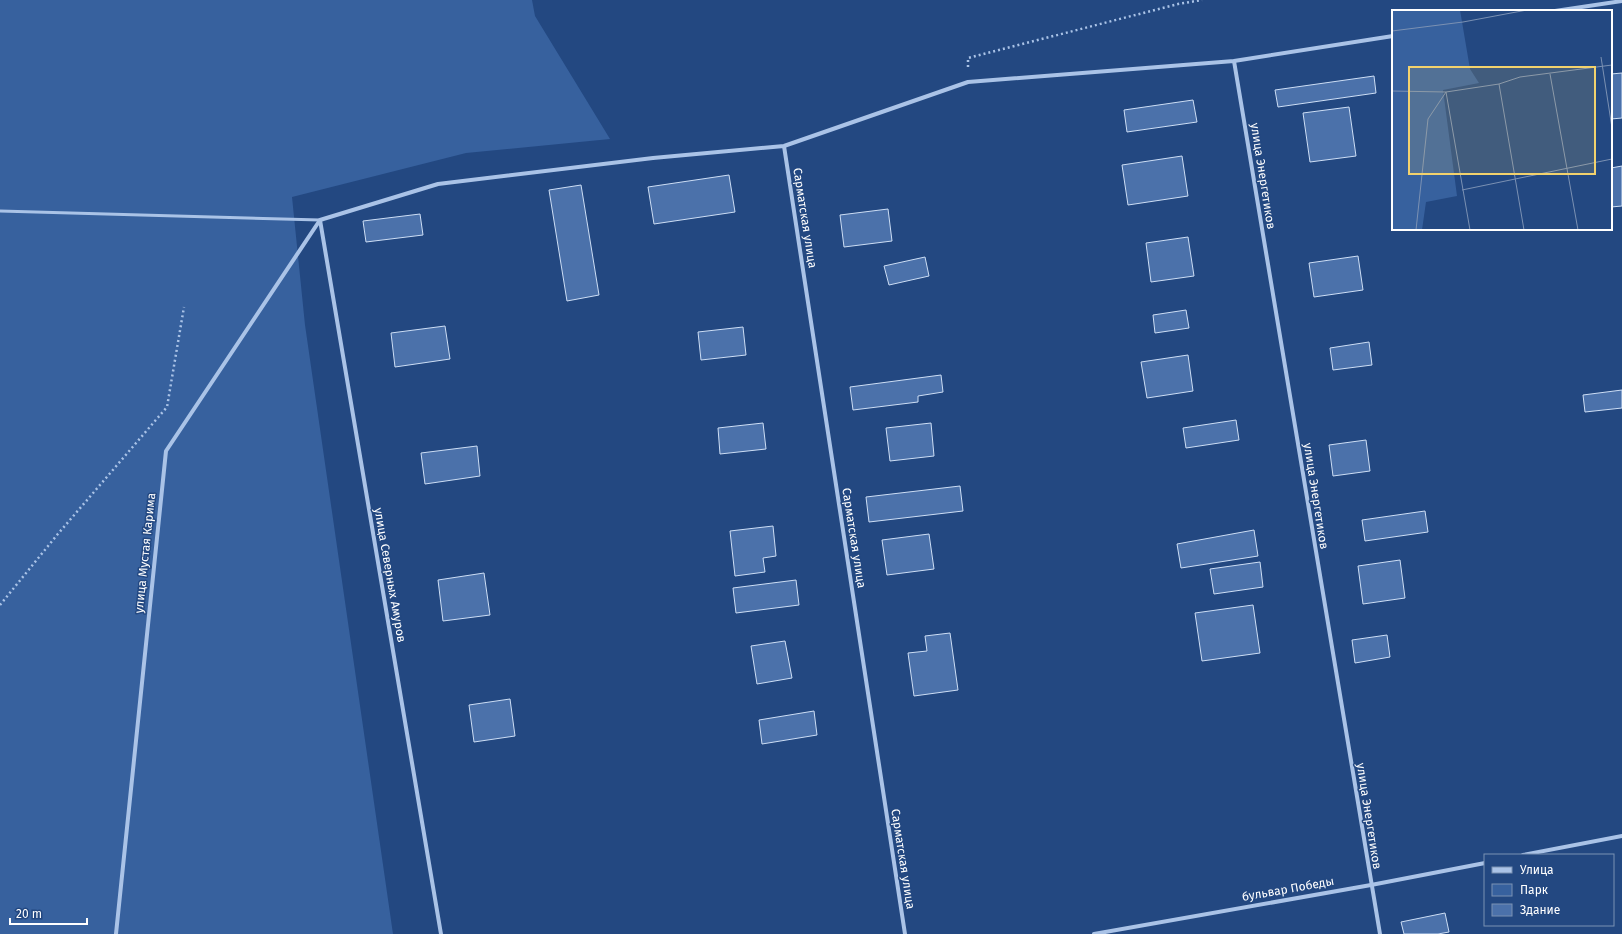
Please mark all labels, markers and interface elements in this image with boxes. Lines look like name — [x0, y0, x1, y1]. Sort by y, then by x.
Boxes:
inset map — [1392, 10, 1612, 230]
street label: улица Энергетиков — [1248, 122, 1278, 230]
street label: Сарматская улица — [790, 167, 820, 269]
street label: улица Энергетиков — [1301, 442, 1331, 550]
street label: Сарматская улица — [839, 487, 869, 589]
street label: улица Мустая Карима — [132, 492, 158, 614]
street label: улица Северных Амуров — [371, 507, 409, 644]
street label: улица Энергетиков — [1354, 762, 1384, 870]
street label: Сарматская улица — [888, 808, 918, 910]
legend — [1484, 854, 1614, 926]
text: Улица — [1520, 863, 1554, 877]
street label: бульвар Победы — [1241, 874, 1335, 904]
text: Парк — [1520, 883, 1549, 897]
scale bar — [10, 900, 87, 926]
text: Здание — [1520, 903, 1560, 917]
text: 20 m — [16, 907, 42, 921]

